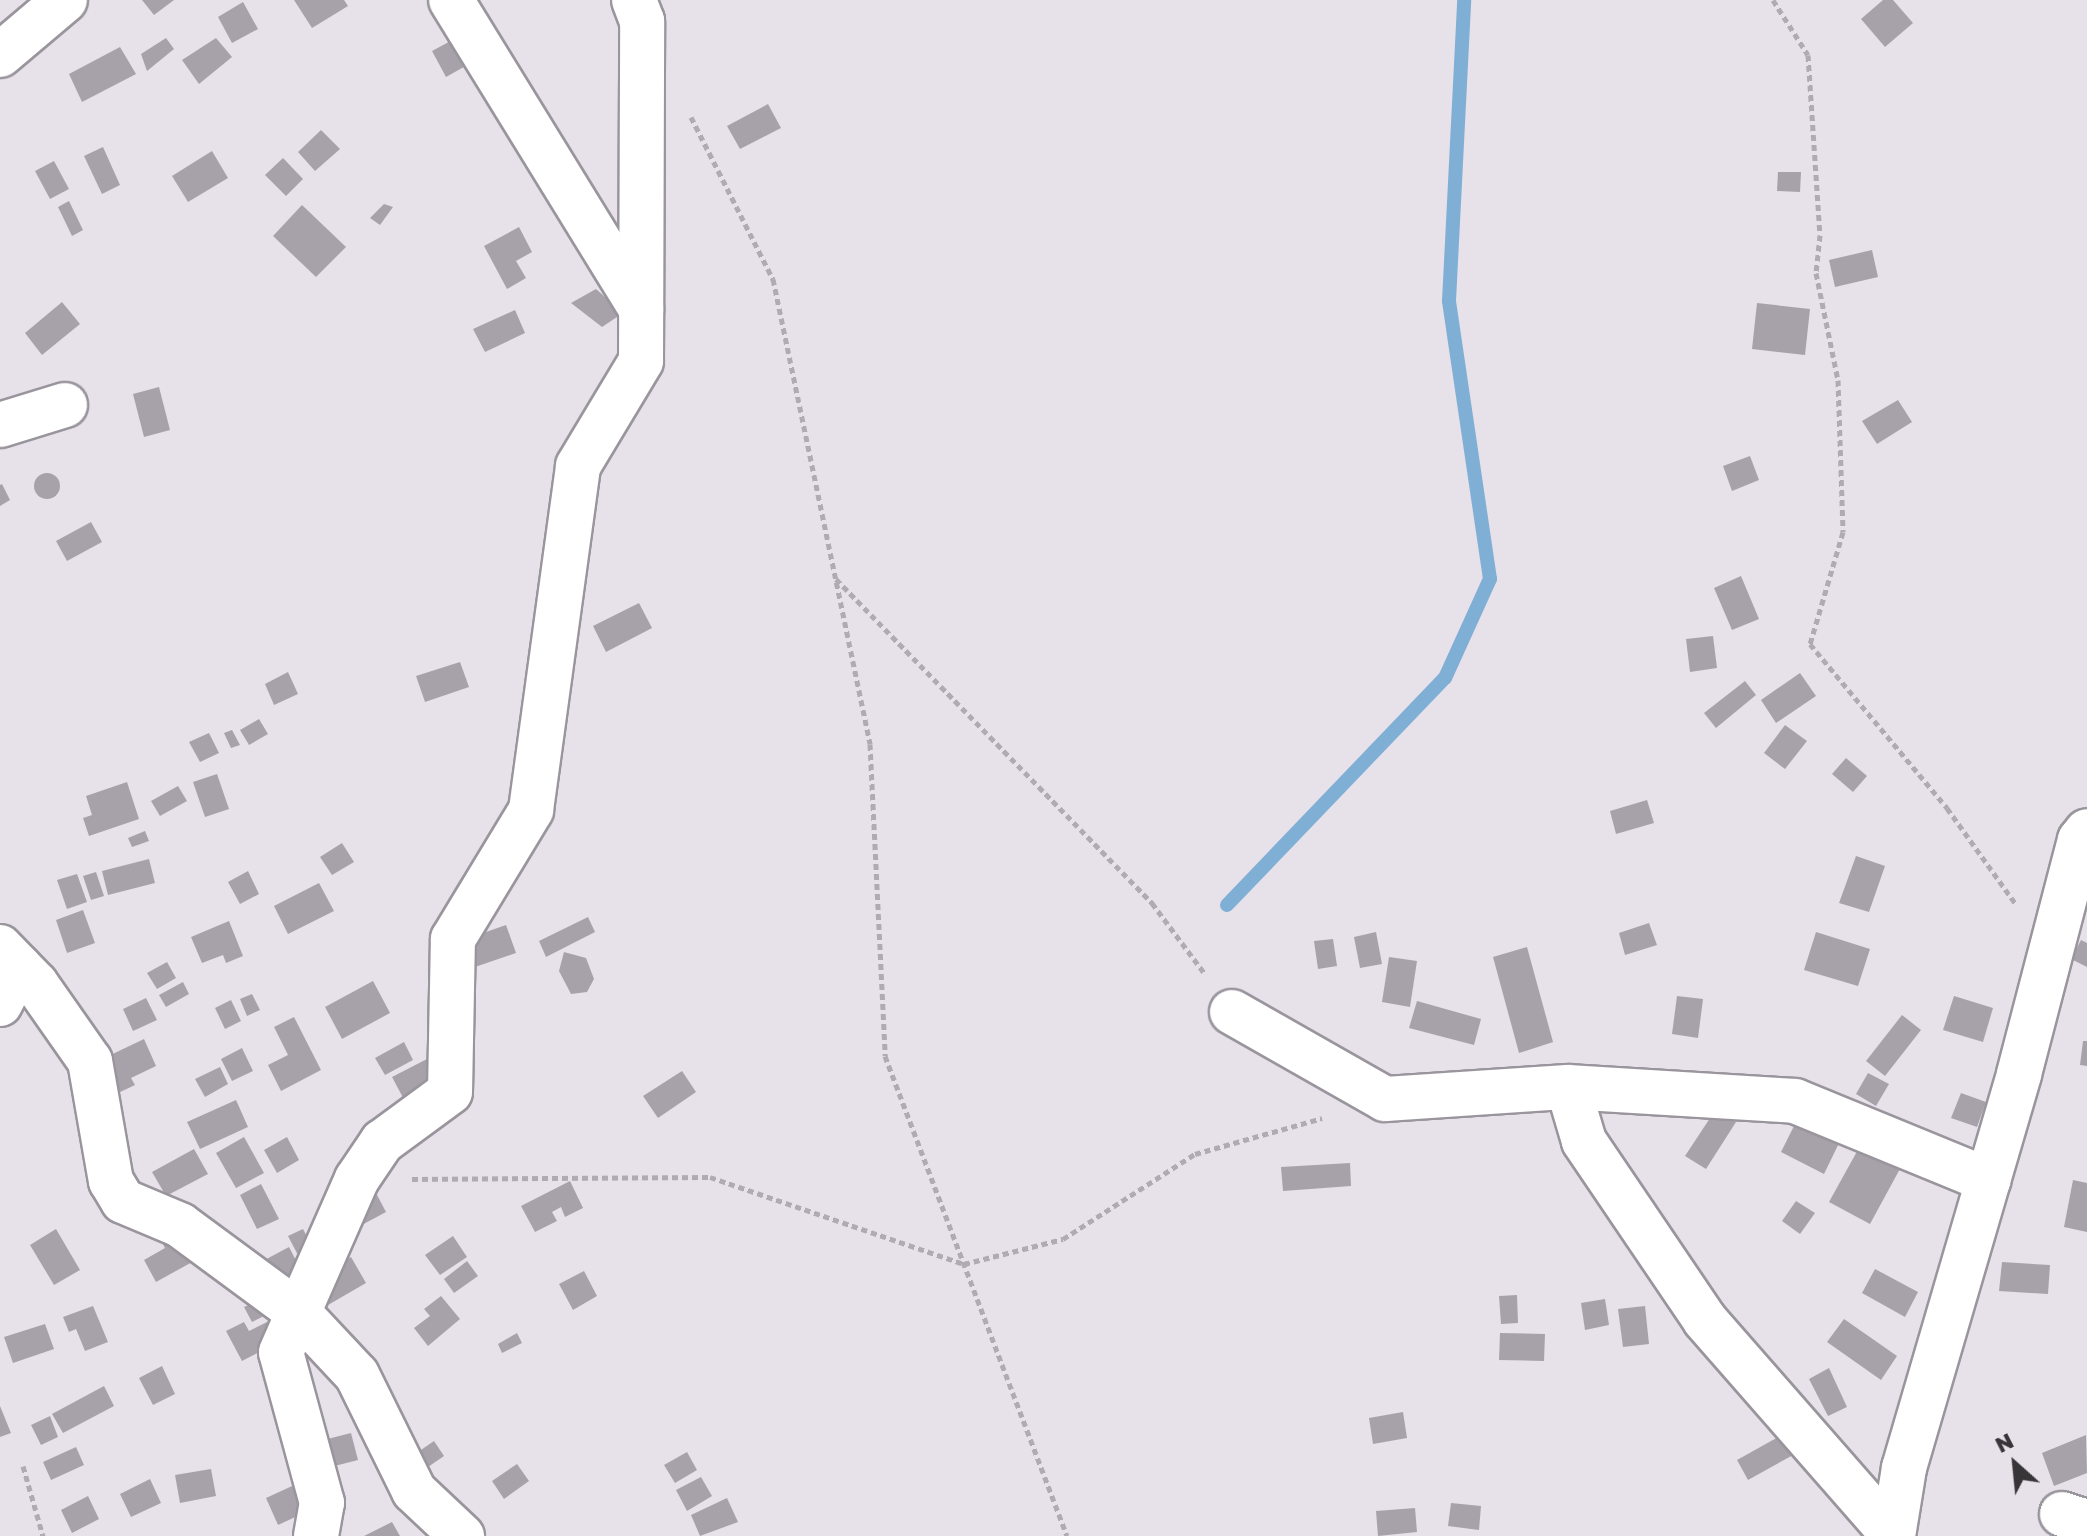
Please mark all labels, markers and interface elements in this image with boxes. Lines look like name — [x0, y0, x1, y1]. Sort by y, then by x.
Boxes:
north arrow — [1975, 1424, 2055, 1504]
text: N — [1990, 1426, 2017, 1458]

